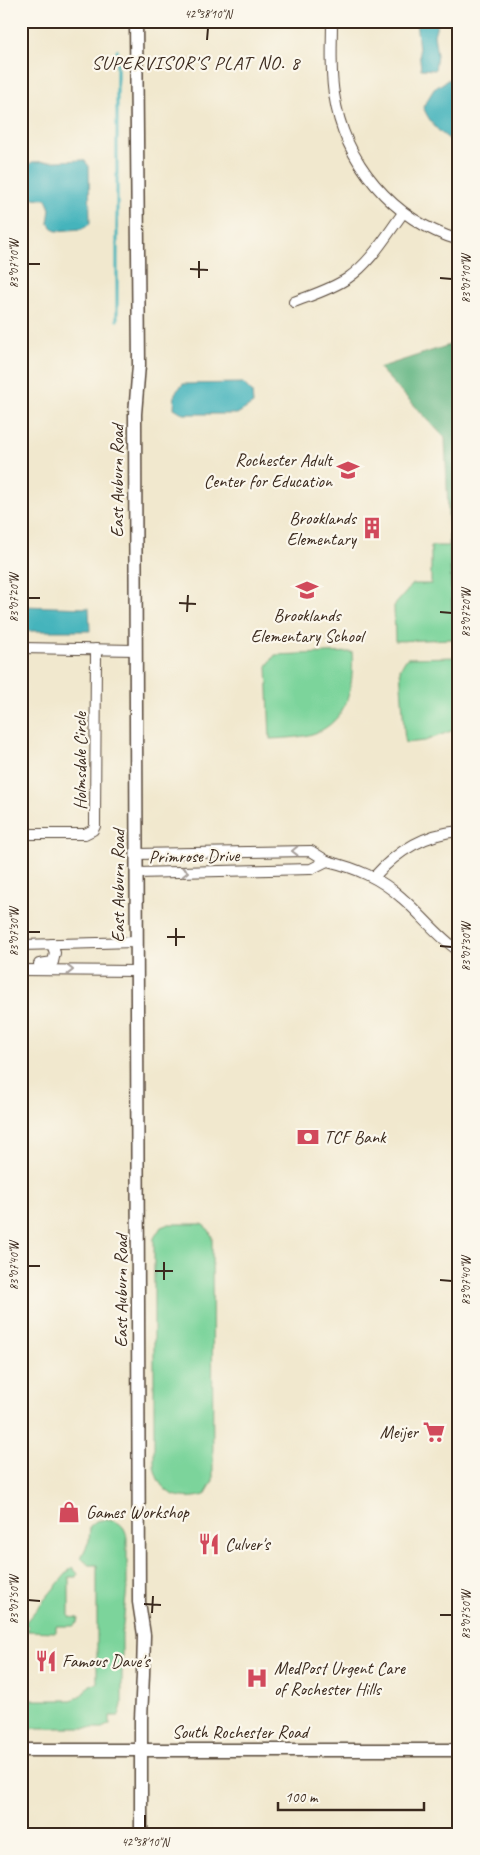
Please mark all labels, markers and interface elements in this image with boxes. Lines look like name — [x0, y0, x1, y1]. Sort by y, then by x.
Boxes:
text: 42°38'10"N — [184, 6, 233, 22]
district label: SUPERVISOR'S PLAT NO. 8 — [92, 51, 302, 75]
text: 83°07'10"W — [6, 237, 22, 288]
text: 83°07'10"W — [458, 252, 474, 303]
street label: East Auburn Road — [106, 422, 128, 538]
place label: Rochester Adult Center for Education — [204, 449, 334, 492]
school or university icon: Rochester Adult Center for Education — [335, 457, 361, 483]
place label: Brooklands Elementary — [287, 507, 358, 550]
building icon: Brooklands Elementary — [359, 515, 385, 541]
text: 83°07'20"W — [6, 571, 22, 622]
school or university icon: Brooklands Elementary School — [294, 577, 320, 603]
text: 83°07'20"W — [458, 586, 474, 637]
place label: Brooklands Elementary School — [251, 604, 366, 647]
street label: Holmsdale Circle — [69, 711, 91, 810]
street label: East Auburn Road — [107, 827, 129, 943]
street label: Primrose Drive — [149, 844, 241, 868]
one-way arrow — [291, 846, 298, 856]
one-way arrow — [181, 867, 189, 878]
text: 83°07'30"W — [6, 905, 22, 956]
text: 83°07'30"W — [458, 920, 474, 971]
one-way arrow — [66, 965, 74, 975]
bank icon: TCF Bank — [295, 1124, 321, 1150]
place label: TCF Bank — [324, 1126, 387, 1148]
street label: East Auburn Road — [110, 1232, 132, 1348]
text: 83°07'40"W — [6, 1239, 22, 1290]
text: 83°07'40"W — [458, 1254, 474, 1305]
supermarket icon: Meijer — [421, 1419, 447, 1445]
place label: Meijer — [380, 1421, 420, 1443]
shop icon: Games Workshop — [56, 1499, 82, 1525]
place label: Games Workshop — [86, 1501, 190, 1523]
restaurant icon: Culver's — [196, 1531, 222, 1557]
place label: Culver's — [225, 1533, 272, 1555]
text: 83°07'50"W — [6, 1573, 22, 1624]
text: 83°07'50"W — [458, 1588, 474, 1639]
restaurant icon: Famous Dave's — [33, 1648, 59, 1674]
place label: Famous Dave's — [62, 1650, 151, 1672]
place label: MedPost Urgent Care of Rochester Hills — [274, 1657, 406, 1700]
hospital icon: MedPost Urgent Care of Rochester Hills — [244, 1665, 270, 1691]
street label: South Rochester Road — [172, 1721, 311, 1743]
scale bar — [278, 1780, 424, 1812]
text: 100 m — [285, 1788, 319, 1807]
text: 42°38'10"N — [121, 1834, 170, 1850]

